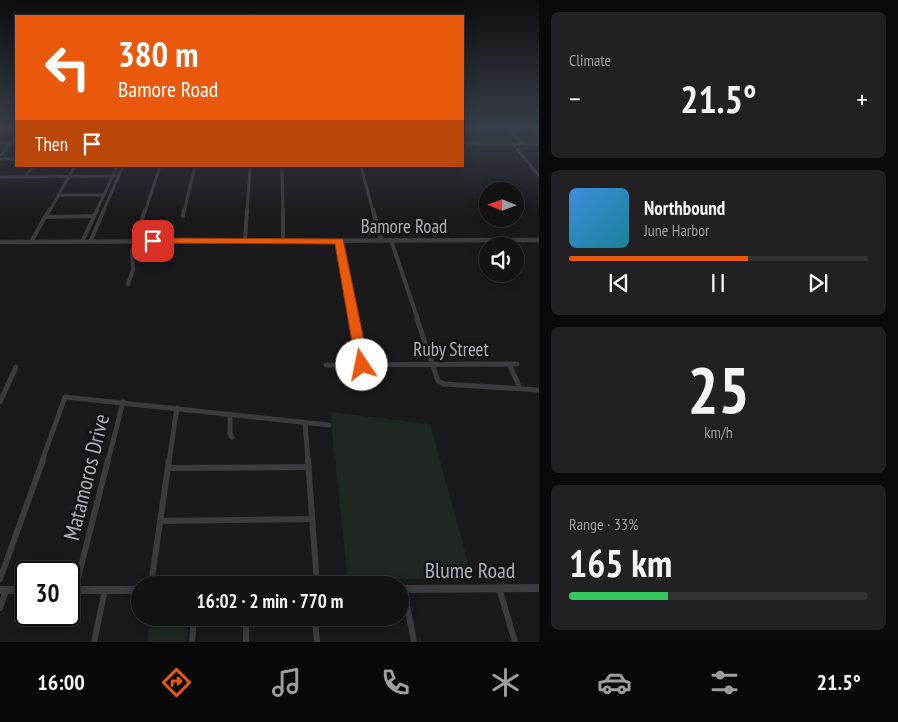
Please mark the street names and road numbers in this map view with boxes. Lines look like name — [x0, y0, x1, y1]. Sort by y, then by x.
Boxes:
street label: Bamore Road — [361, 214, 447, 238]
street label: Ruby Street — [413, 337, 489, 361]
street label: Matamoros Drive — [57, 411, 115, 543]
street label: Blume Road — [425, 556, 515, 584]

